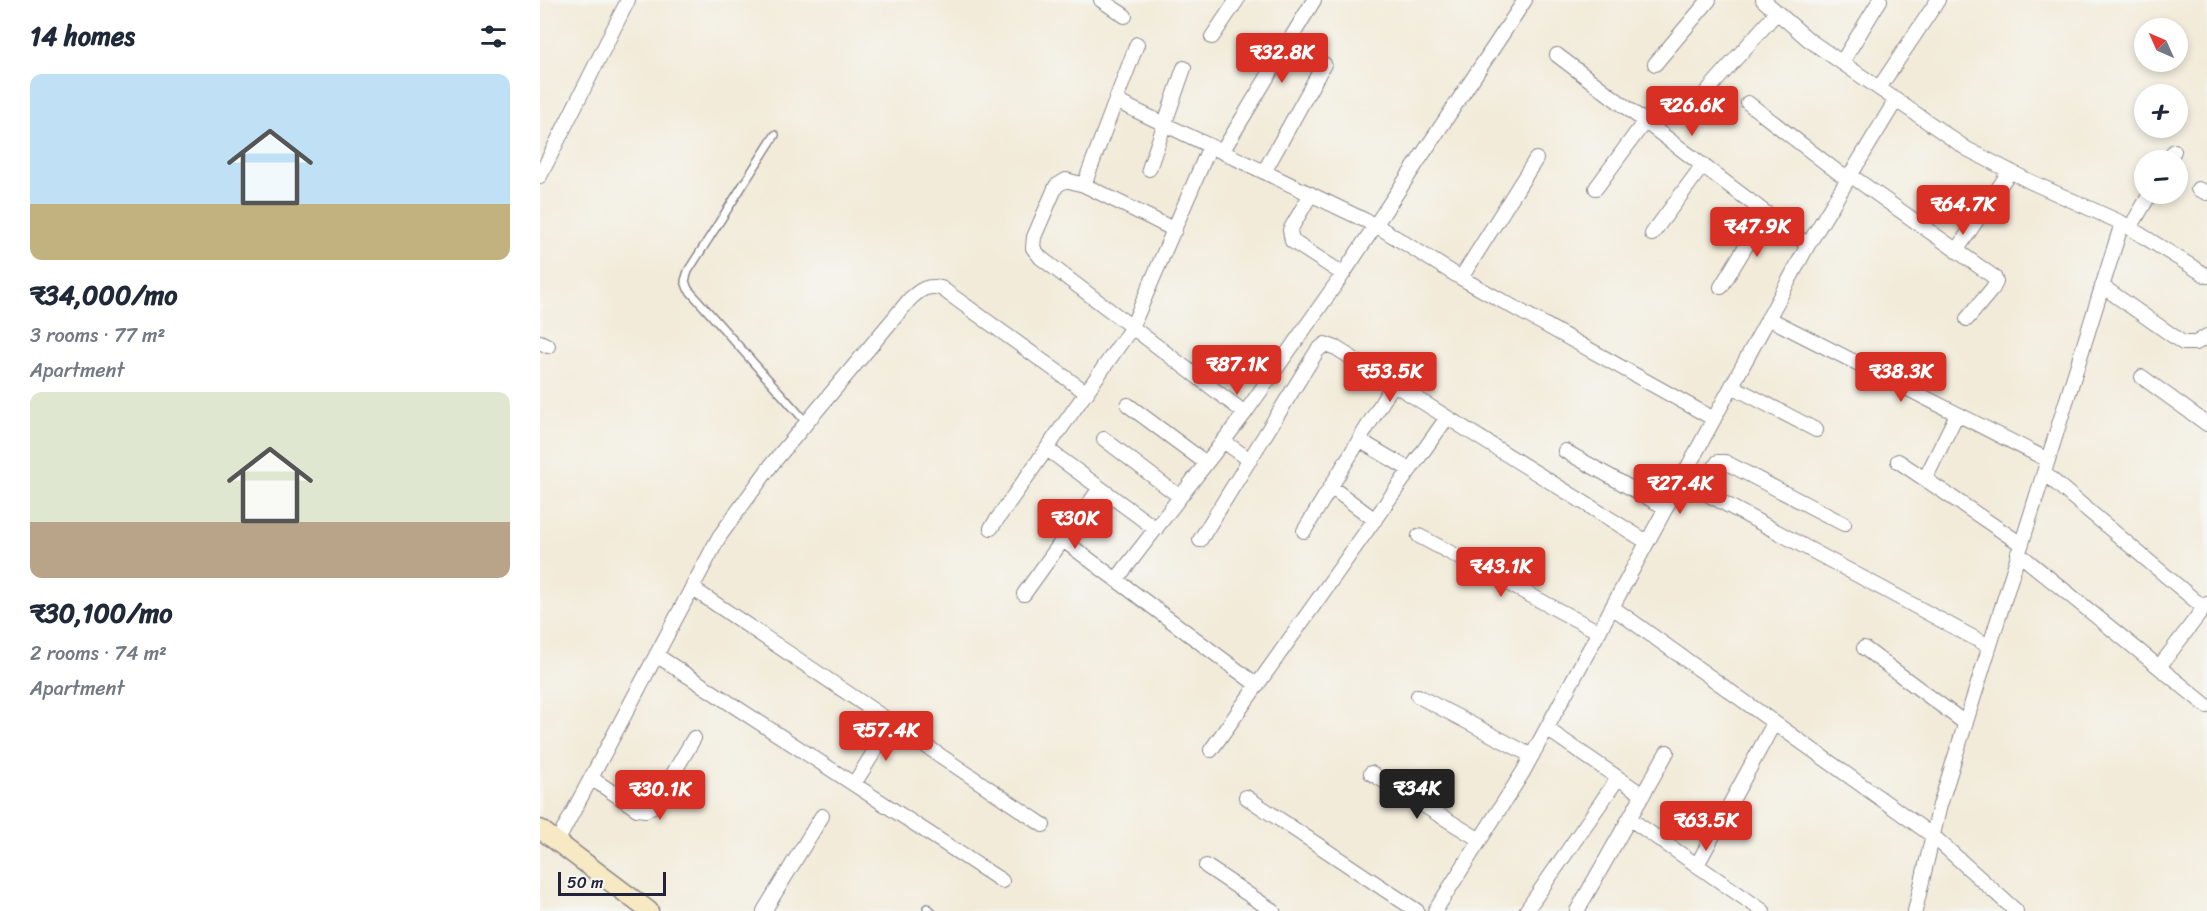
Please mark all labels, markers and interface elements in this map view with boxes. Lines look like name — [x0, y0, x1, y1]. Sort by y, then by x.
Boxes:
text: 14 homes — [30, 13, 135, 59]
north arrow — [2134, 18, 2188, 72]
map controls — [2134, 18, 2188, 204]
icon: filters — [477, 20, 510, 53]
pin: ₹32.8K — [1233, 33, 1331, 84]
text: ₹32.8K — [1250, 35, 1314, 70]
button: + — [2134, 84, 2188, 138]
pin: ₹26.6K — [1643, 86, 1741, 137]
text: ₹26.6K — [1660, 88, 1724, 123]
icon: home — [216, 113, 324, 221]
button: − — [2134, 150, 2188, 204]
pin: ₹64.7K — [1914, 185, 2012, 236]
text: ₹64.7K — [1931, 187, 1995, 222]
pin: ₹47.9K — [1708, 207, 1806, 258]
text: ₹47.9K — [1724, 209, 1790, 244]
text: ₹34,000/mo — [30, 272, 177, 318]
text: 3 rooms · 77 m² — [30, 318, 165, 353]
pin: ₹87.1K — [1188, 345, 1286, 396]
text: ₹87.1K — [1206, 347, 1268, 382]
pin: ₹53.5K — [1341, 352, 1439, 403]
pin: ₹38.3K — [1852, 352, 1950, 403]
text: Apartment — [30, 353, 124, 388]
text: ₹53.5K — [1358, 354, 1422, 389]
text: ₹38.3K — [1869, 354, 1933, 389]
icon: home — [216, 431, 324, 539]
pin: ₹27.4K — [1631, 464, 1729, 515]
text: ₹27.4K — [1648, 466, 1712, 501]
pin: ₹30K — [1039, 499, 1111, 550]
text: ₹30K — [1052, 501, 1098, 536]
pin: ₹43.1K — [1452, 547, 1550, 598]
text: ₹43.1K — [1470, 549, 1532, 584]
text: ₹30,100/mo — [30, 590, 172, 636]
text: 2 rooms · 74 m² — [30, 636, 167, 671]
text: Apartment — [30, 671, 124, 706]
pin: ₹57.4K — [837, 711, 935, 762]
text: ₹57.4K — [853, 713, 919, 748]
pin: ₹34K — [1381, 769, 1453, 820]
pin: ₹30.1K — [611, 770, 709, 821]
text: ₹34K — [1394, 771, 1440, 806]
text: ₹30.1K — [629, 772, 691, 807]
pin: ₹63.5K — [1657, 801, 1755, 852]
text: ₹63.5K — [1674, 803, 1738, 838]
text: 50 m — [567, 868, 603, 897]
scale bar — [558, 869, 666, 896]

